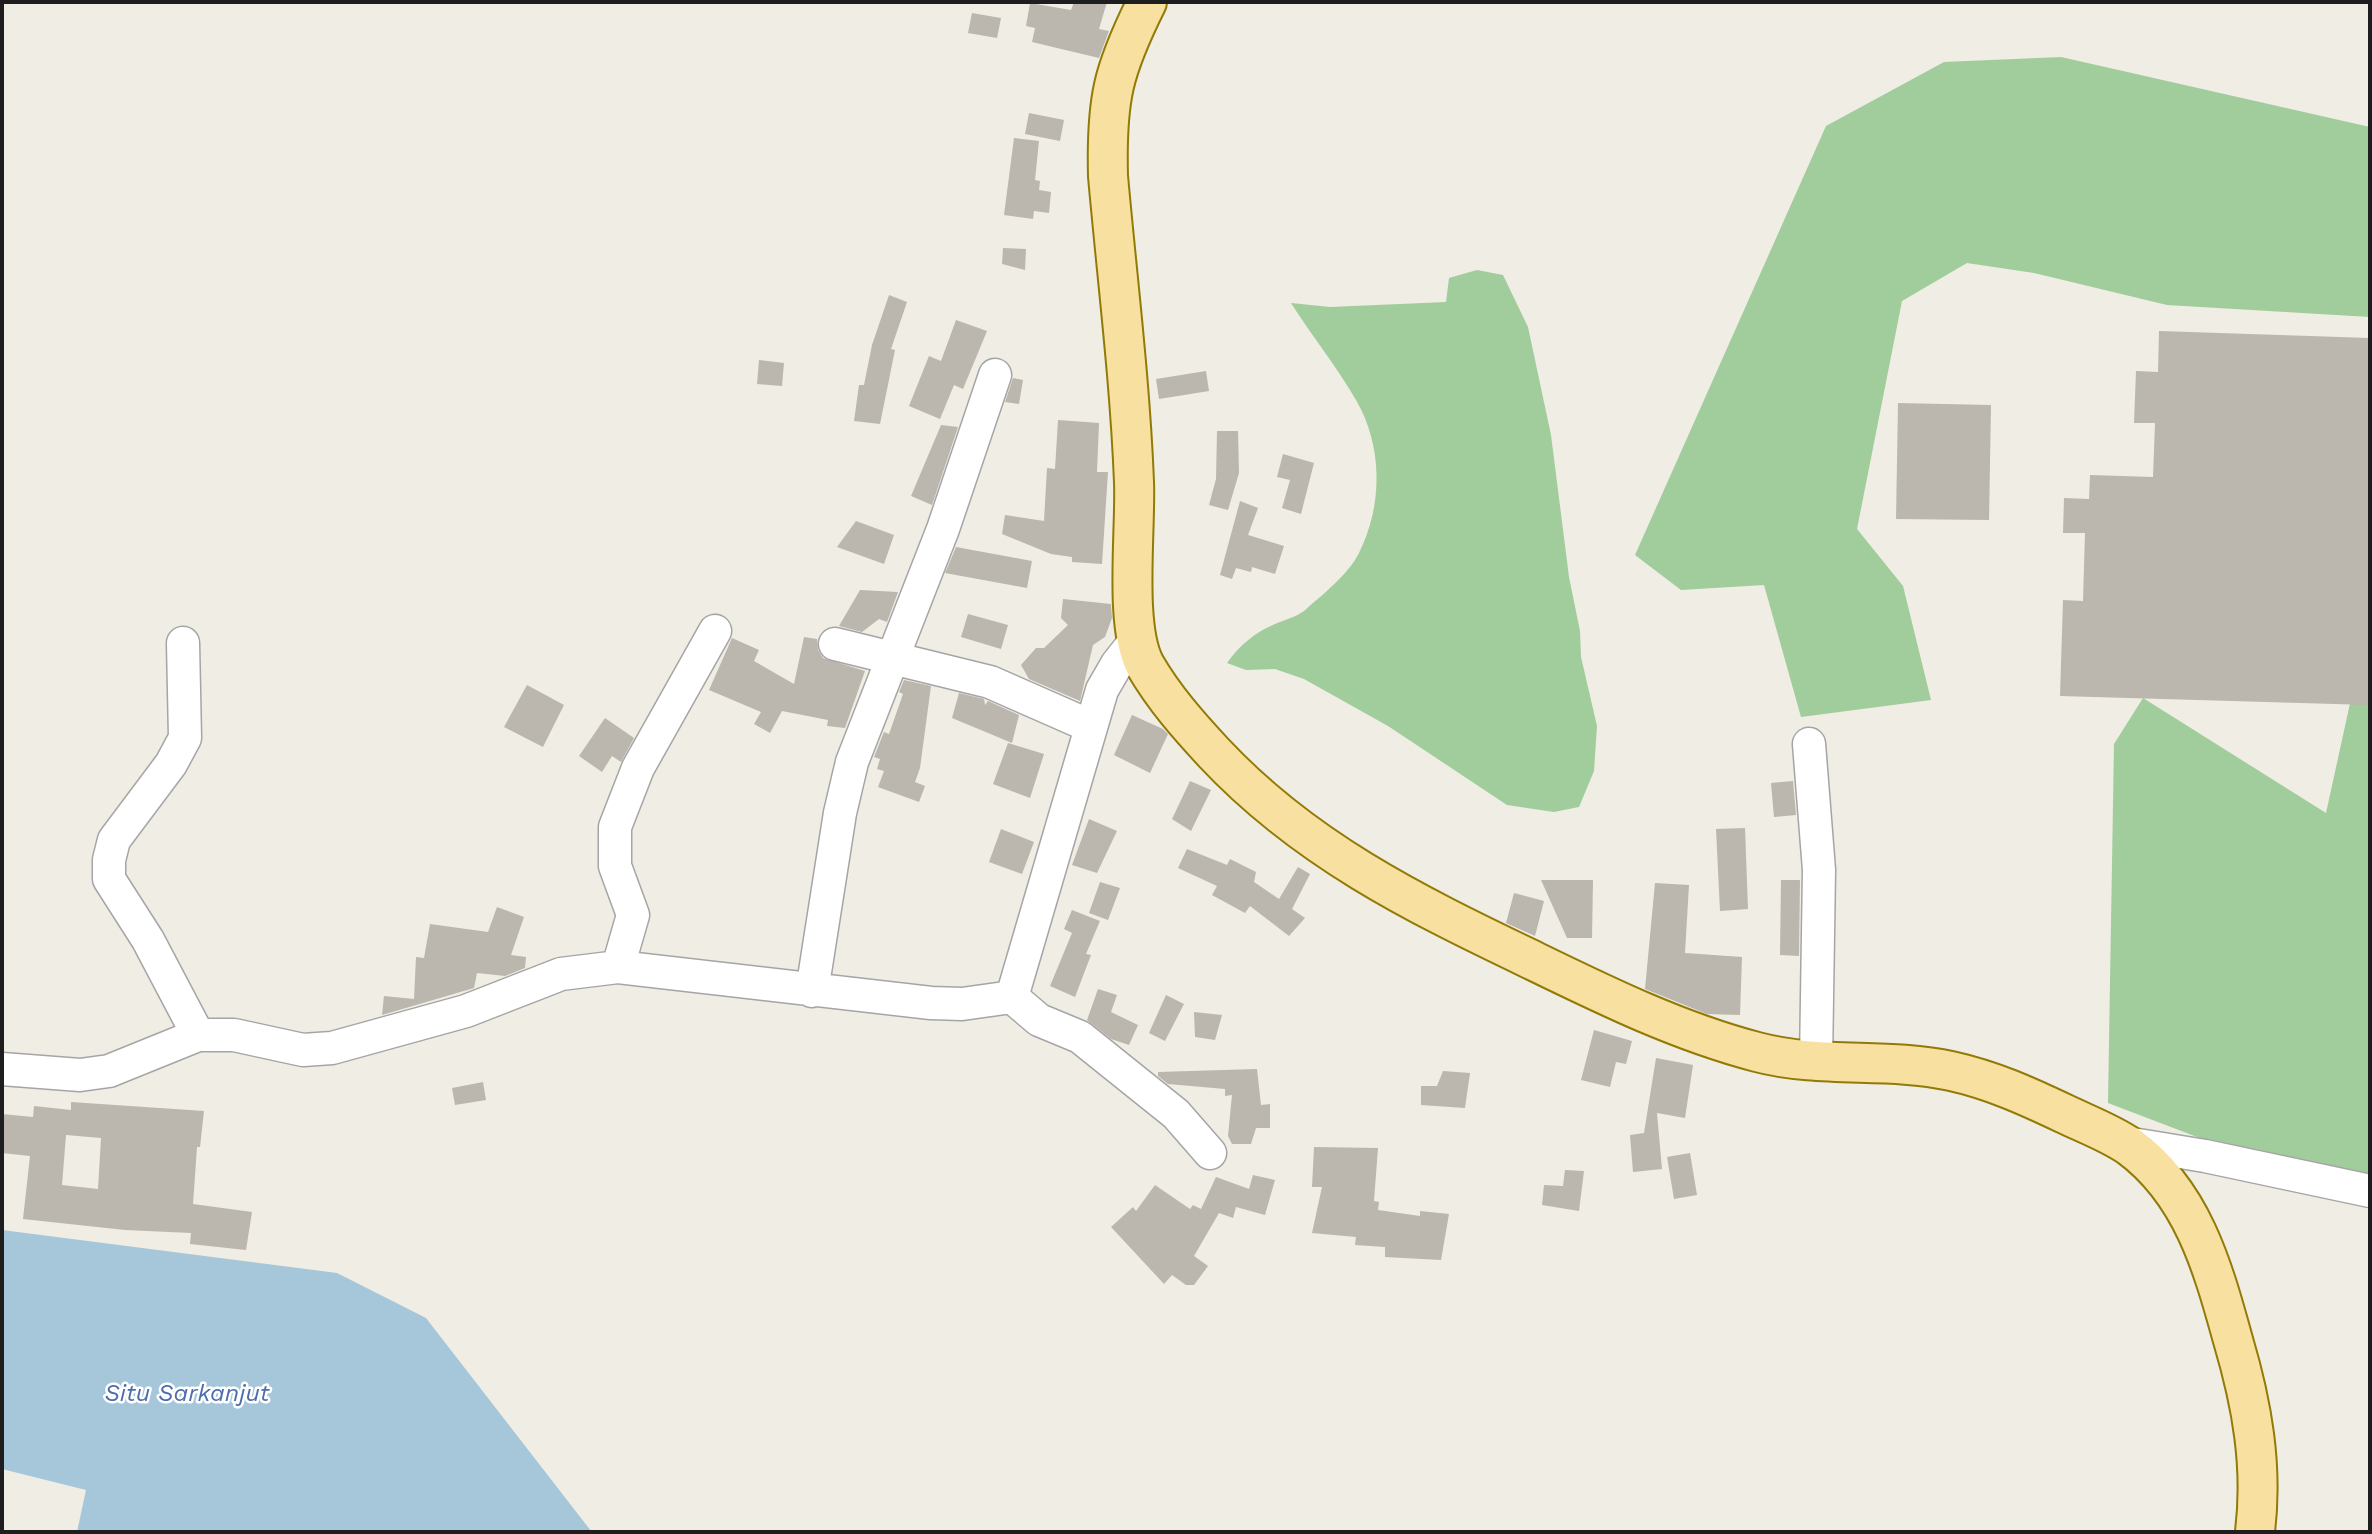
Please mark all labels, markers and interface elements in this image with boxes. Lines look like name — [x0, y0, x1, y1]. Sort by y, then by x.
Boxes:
water label: Situ Sarkanjut — [105, 1380, 269, 1408]

